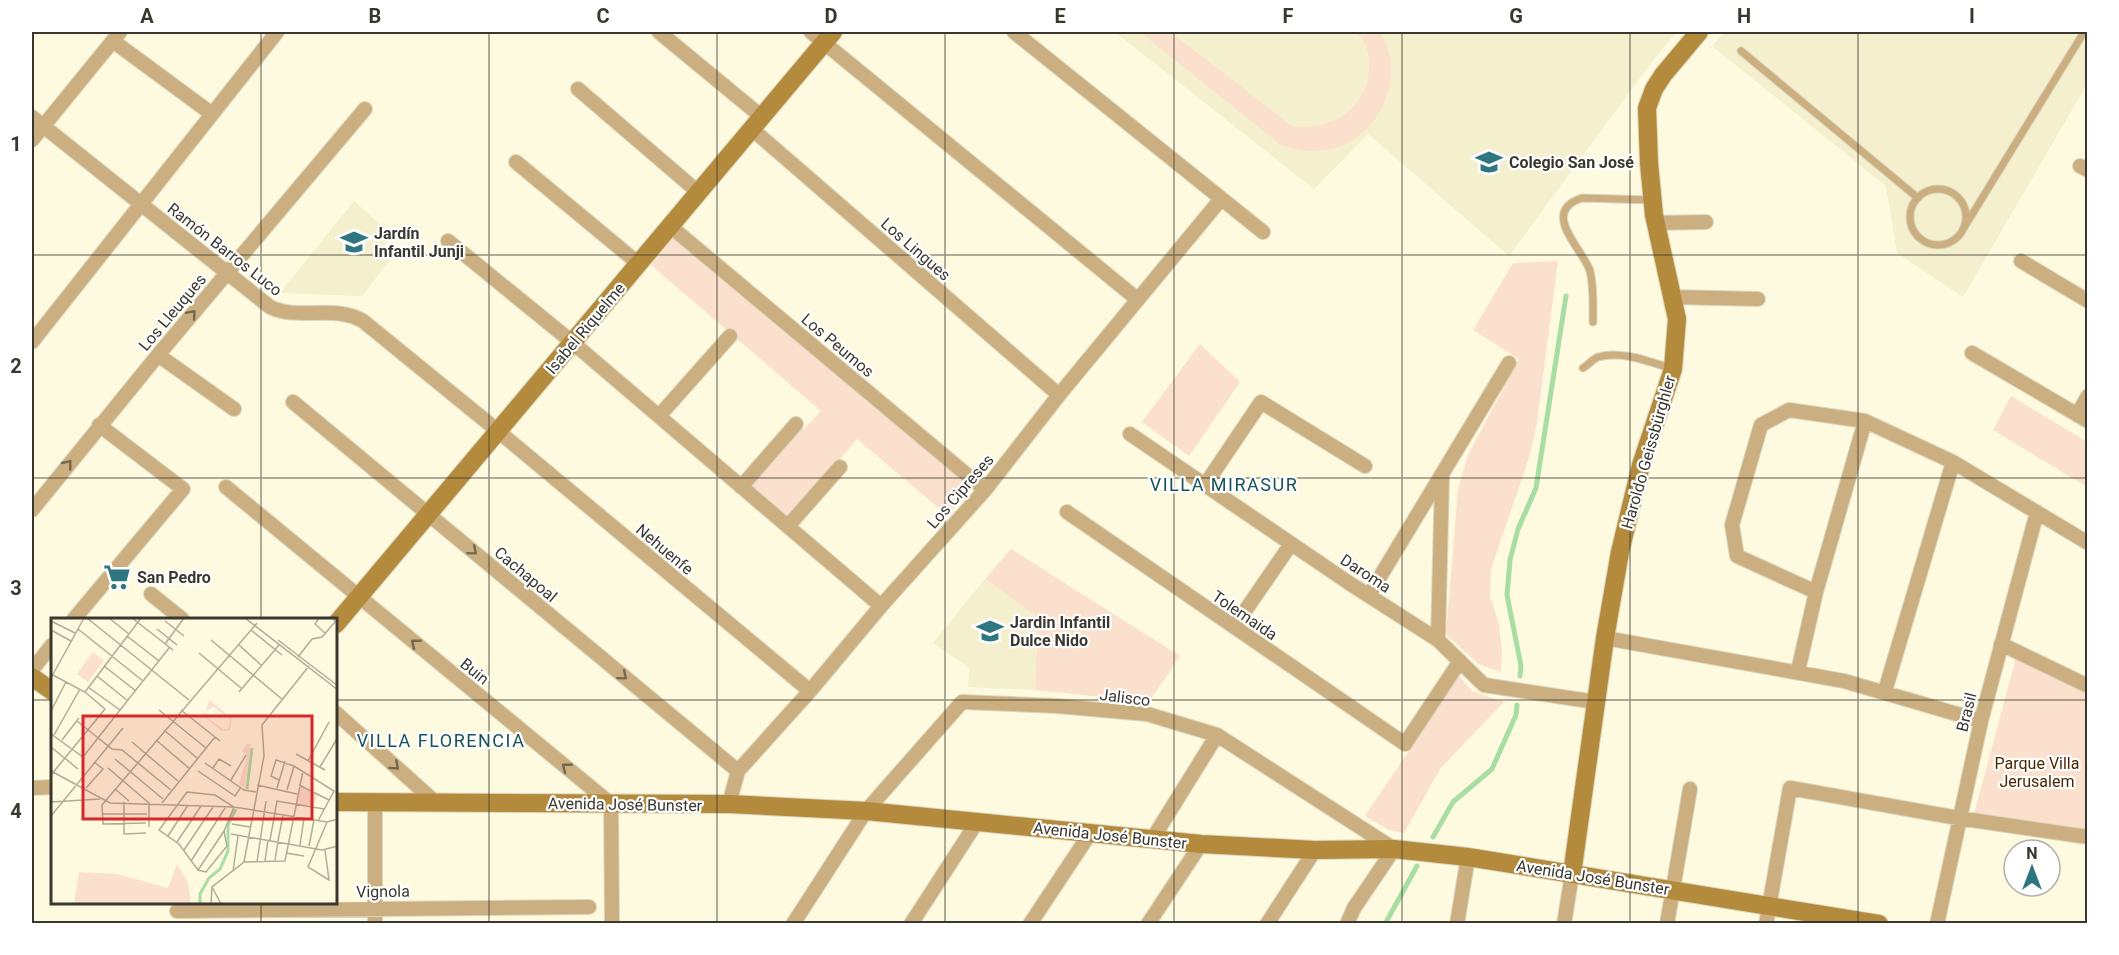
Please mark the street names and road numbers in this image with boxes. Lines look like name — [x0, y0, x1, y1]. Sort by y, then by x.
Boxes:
street label: Ramón Barros Luco — [164, 199, 286, 300]
street label: Los Lingues — [877, 214, 954, 285]
street label: Los Lleuques — [135, 270, 210, 355]
street label: Isabel Riquelme — [542, 279, 629, 378]
street label: Los Peumos — [798, 310, 878, 381]
street label: Haroldo Geissbürghler — [1617, 373, 1680, 531]
street label: Los Cipreses — [923, 450, 998, 532]
street label: Nehuenfe — [632, 520, 697, 579]
street label: Cachapoal — [491, 543, 561, 606]
street label: Daroma — [1337, 550, 1395, 597]
street label: Tolemaida — [1208, 587, 1281, 644]
street label: Buin — [456, 654, 493, 689]
street label: Jalisco — [1098, 685, 1151, 710]
street label: Brasil — [1952, 691, 1981, 734]
street label: Avenida José Bunster — [548, 794, 703, 815]
street label: Avenida José Bunster — [1032, 818, 1188, 853]
street label: Avenida José Bunster — [1515, 856, 1671, 899]
street label: Vignola — [356, 882, 410, 901]

